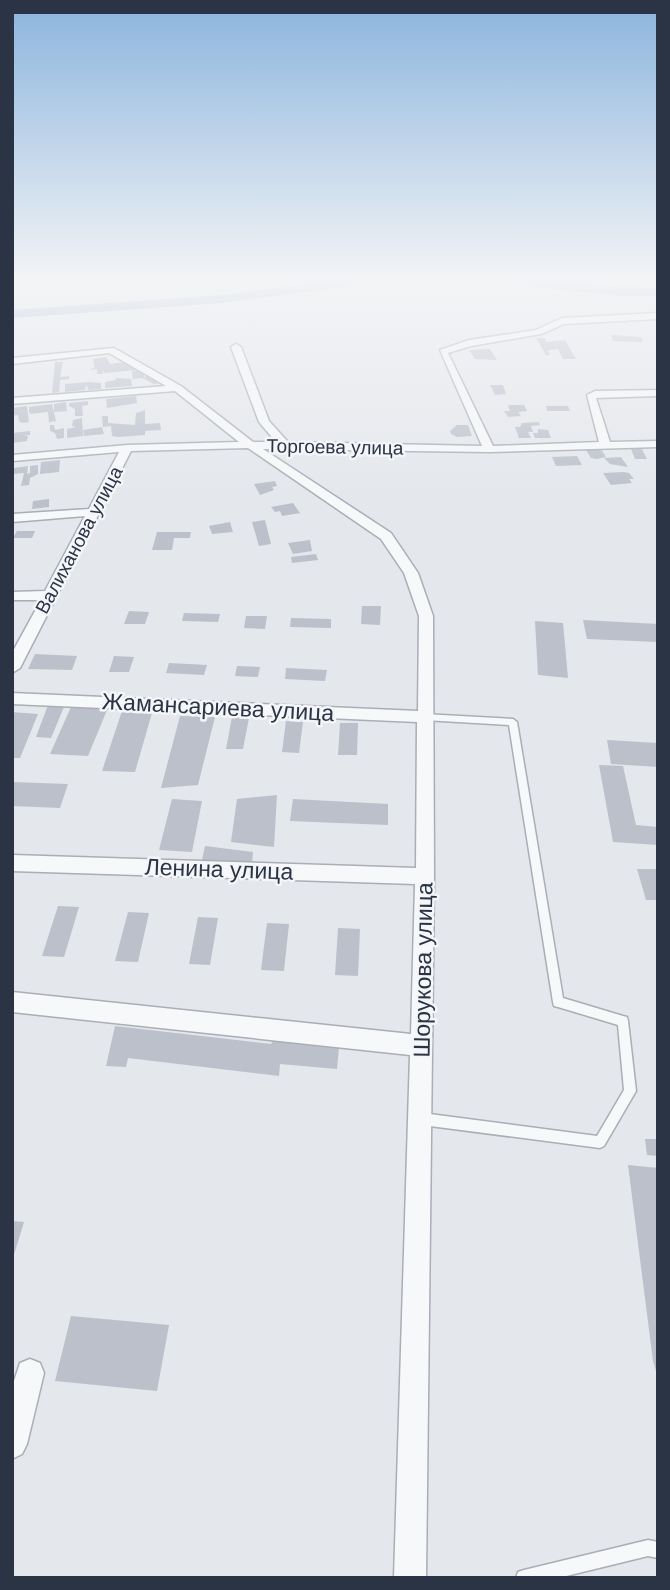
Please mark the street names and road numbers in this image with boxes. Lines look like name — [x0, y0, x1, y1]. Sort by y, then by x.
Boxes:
street label: Торгоева улица — [266, 435, 404, 459]
street label: Валиханова улица — [31, 462, 127, 617]
street label: Жамансариева улица — [101, 688, 335, 726]
street label: Ленина улица — [144, 853, 294, 885]
street label: Шорукова улица — [408, 882, 438, 1058]

